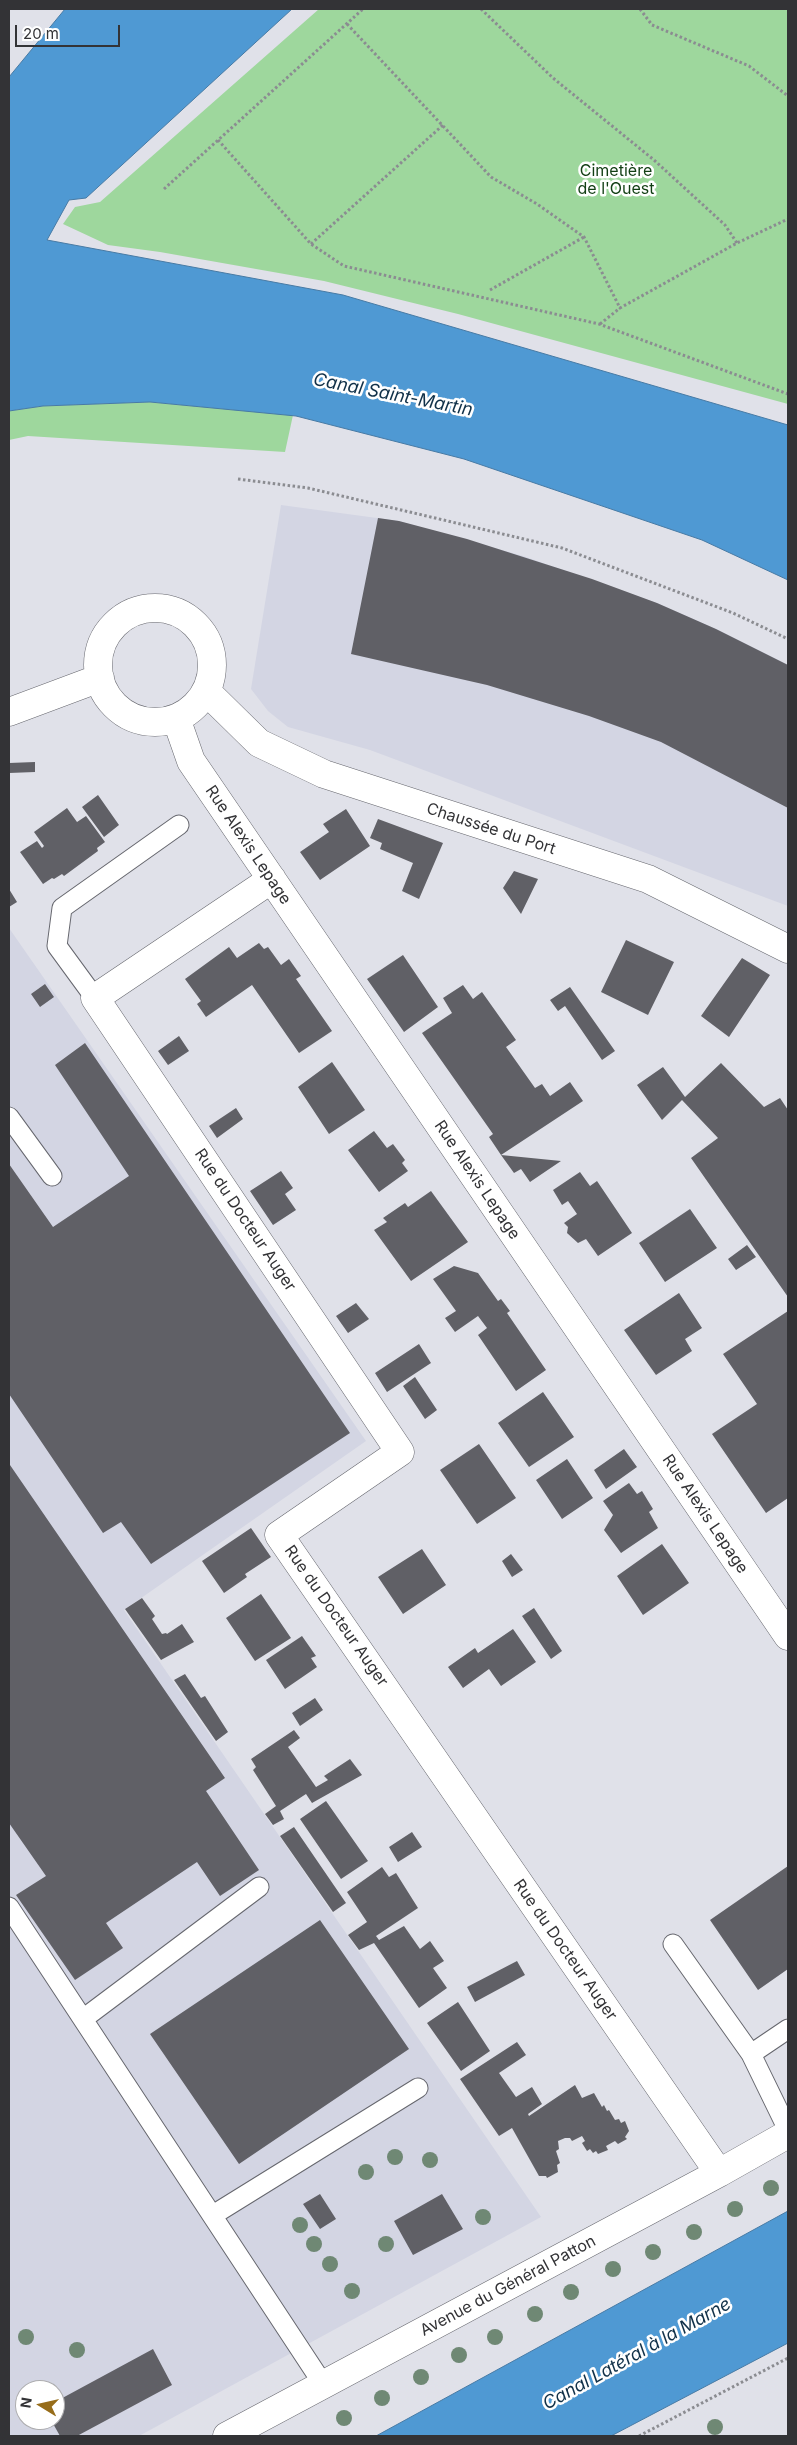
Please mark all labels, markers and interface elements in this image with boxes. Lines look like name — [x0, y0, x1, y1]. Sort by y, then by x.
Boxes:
scale bar — [18, 15, 122, 47]
text: 20 m — [23, 24, 59, 43]
park label: Cimetière de l'Ouest — [578, 161, 654, 199]
water label: Canal Saint-Martin — [311, 369, 475, 421]
street label: Rue Alexis Lepage — [201, 782, 295, 908]
street label: Chaussée du Port — [424, 799, 558, 859]
street label: Rue Alexis Lepage — [430, 1117, 524, 1243]
street label: Rue du Docteur Auger — [190, 1145, 300, 1295]
street label: Rue Alexis Lepage — [658, 1451, 752, 1577]
street label: Rue du Docteur Auger — [280, 1542, 392, 1690]
street label: Rue du Docteur Auger — [509, 1876, 621, 2024]
street label: Avenue du Général Patton — [417, 2232, 599, 2340]
water label: Canal Latéral à la Marne — [539, 2293, 735, 2415]
north arrow — [15, 2380, 65, 2430]
text: N — [16, 2396, 35, 2409]

